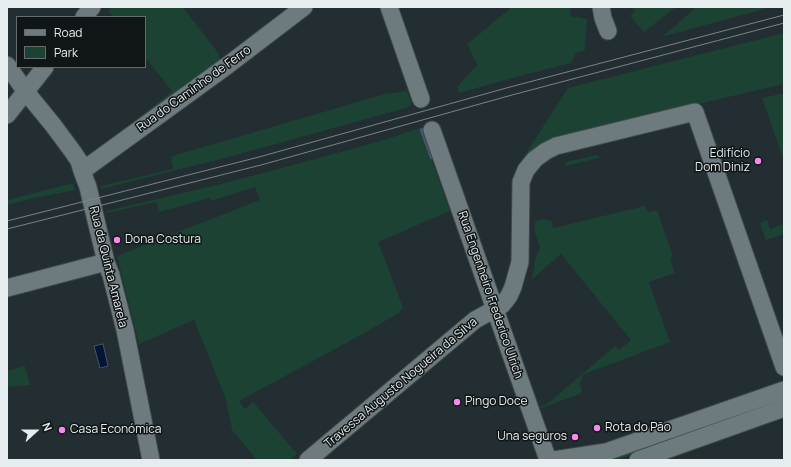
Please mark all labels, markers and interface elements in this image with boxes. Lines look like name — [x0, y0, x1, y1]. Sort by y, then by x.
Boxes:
legend — [16, 16, 146, 68]
text: Road — [54, 24, 82, 41]
street label: Rua do Caminho de Ferro — [134, 43, 254, 135]
text: Park — [54, 44, 78, 61]
place label: Edifício Dom Diniz — [695, 147, 750, 175]
marker: Edifício Dom Diniz — [753, 156, 763, 166]
street label: Rua da Quinta Amarela — [86, 205, 130, 329]
street label: Rua Engenheiro Frederico Ulrich — [455, 209, 525, 381]
place label: Dona Costura — [125, 233, 201, 247]
marker: Dona Costura — [112, 235, 122, 245]
street label: Travessa Augusto Nogueira da Silva — [322, 315, 480, 451]
place label: Pingo Doce — [465, 395, 527, 409]
marker: Pingo Doce — [452, 397, 462, 407]
north arrow — [16, 411, 56, 451]
text: N — [39, 420, 56, 433]
place label: Rota do Pão — [605, 421, 671, 435]
place label: Casa Económica — [70, 423, 161, 437]
marker: Rota do Pão — [592, 423, 602, 433]
marker: Casa Económica — [57, 425, 67, 435]
place label: Una seguros — [497, 430, 567, 444]
marker: Una seguros — [570, 432, 580, 442]

